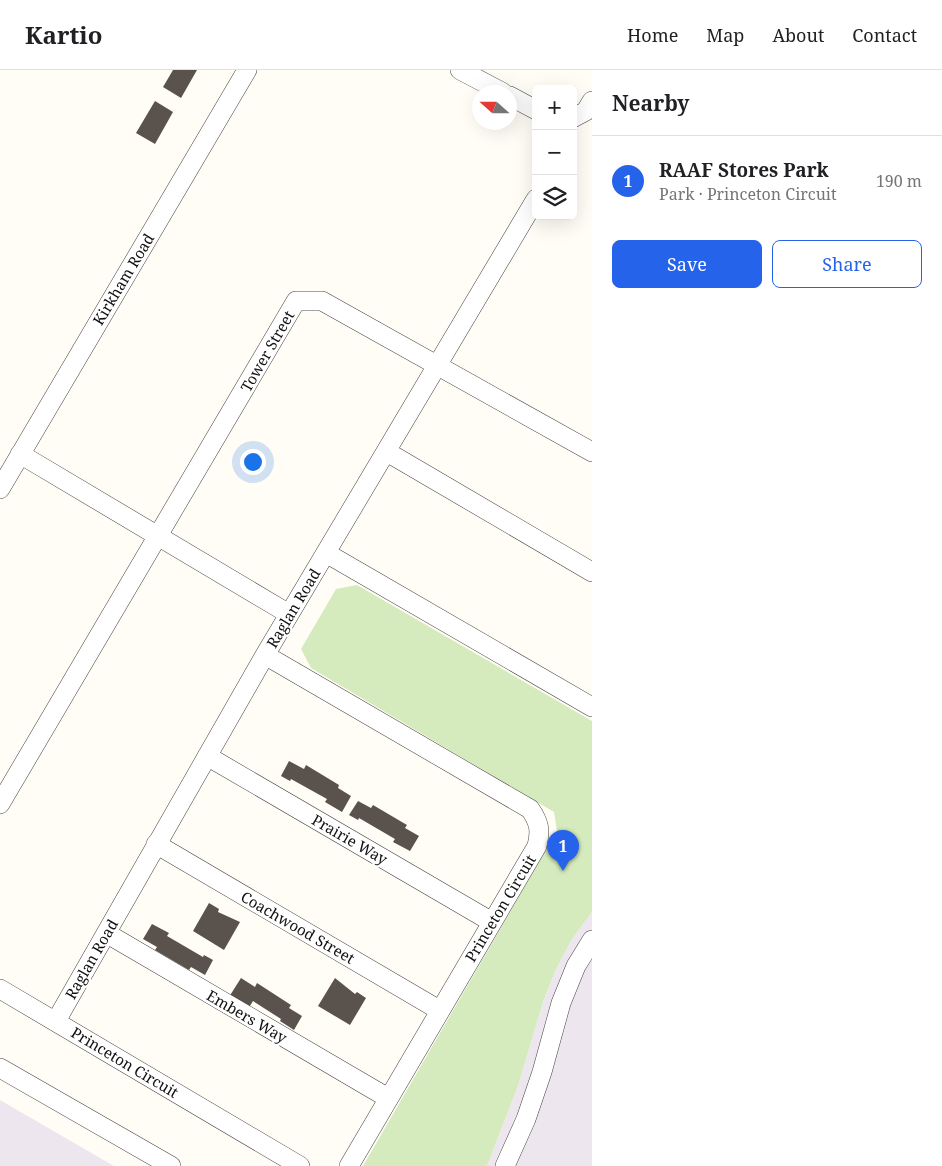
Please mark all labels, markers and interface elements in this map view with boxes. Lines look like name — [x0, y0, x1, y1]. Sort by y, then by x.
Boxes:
text: Kartio — [25, 18, 102, 51]
text: Home — [627, 23, 678, 47]
text: Map — [706, 23, 744, 47]
text: About — [772, 23, 824, 47]
text: Contact — [852, 23, 917, 47]
north arrow — [472, 85, 517, 130]
map controls — [532, 85, 577, 220]
button: + — [532, 85, 577, 130]
text: Nearby — [612, 89, 690, 117]
button: − — [532, 130, 577, 175]
text: RAAF Stores Park — [659, 157, 829, 183]
text: 1 — [623, 170, 633, 192]
text: 190 m — [876, 170, 922, 192]
button: layers — [532, 175, 577, 220]
text: Park · Princeton Circuit — [659, 183, 837, 205]
street label: Kirkham Road — [88, 230, 158, 328]
button: Save — [612, 240, 762, 288]
button: Share — [772, 240, 922, 288]
street label: Tower Street — [236, 307, 298, 395]
your location — [240, 449, 266, 475]
street label: Raglan Road — [261, 565, 325, 651]
street label: Prairie Way — [309, 809, 392, 869]
pin: 1 — [547, 830, 579, 871]
street label: Princeton Circuit — [460, 851, 540, 965]
street label: Coachwood Street — [237, 886, 359, 968]
street label: Raglan Road — [60, 915, 122, 1003]
street label: Embers Way — [203, 985, 291, 1047]
street label: Princeton Circuit — [68, 1022, 182, 1102]

